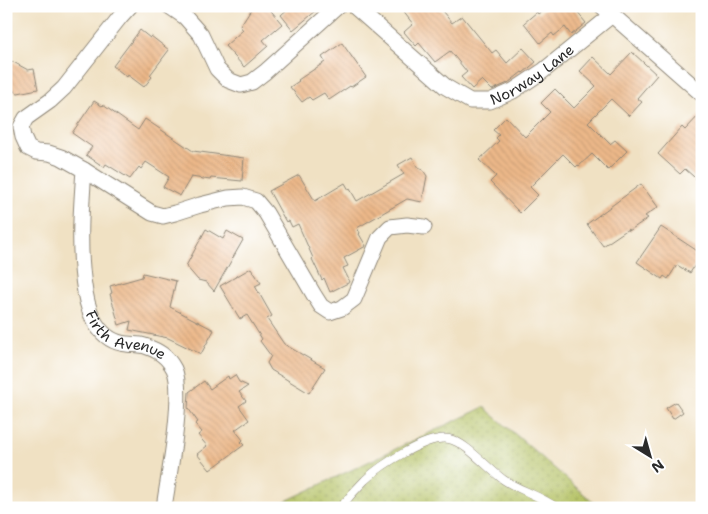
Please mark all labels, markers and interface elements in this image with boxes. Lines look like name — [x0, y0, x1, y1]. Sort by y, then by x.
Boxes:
street label: Norway Lane — [487, 40, 578, 110]
street label: Firth Avenue — [81, 307, 170, 364]
north arrow — [626, 432, 676, 482]
text: N — [648, 456, 668, 477]

